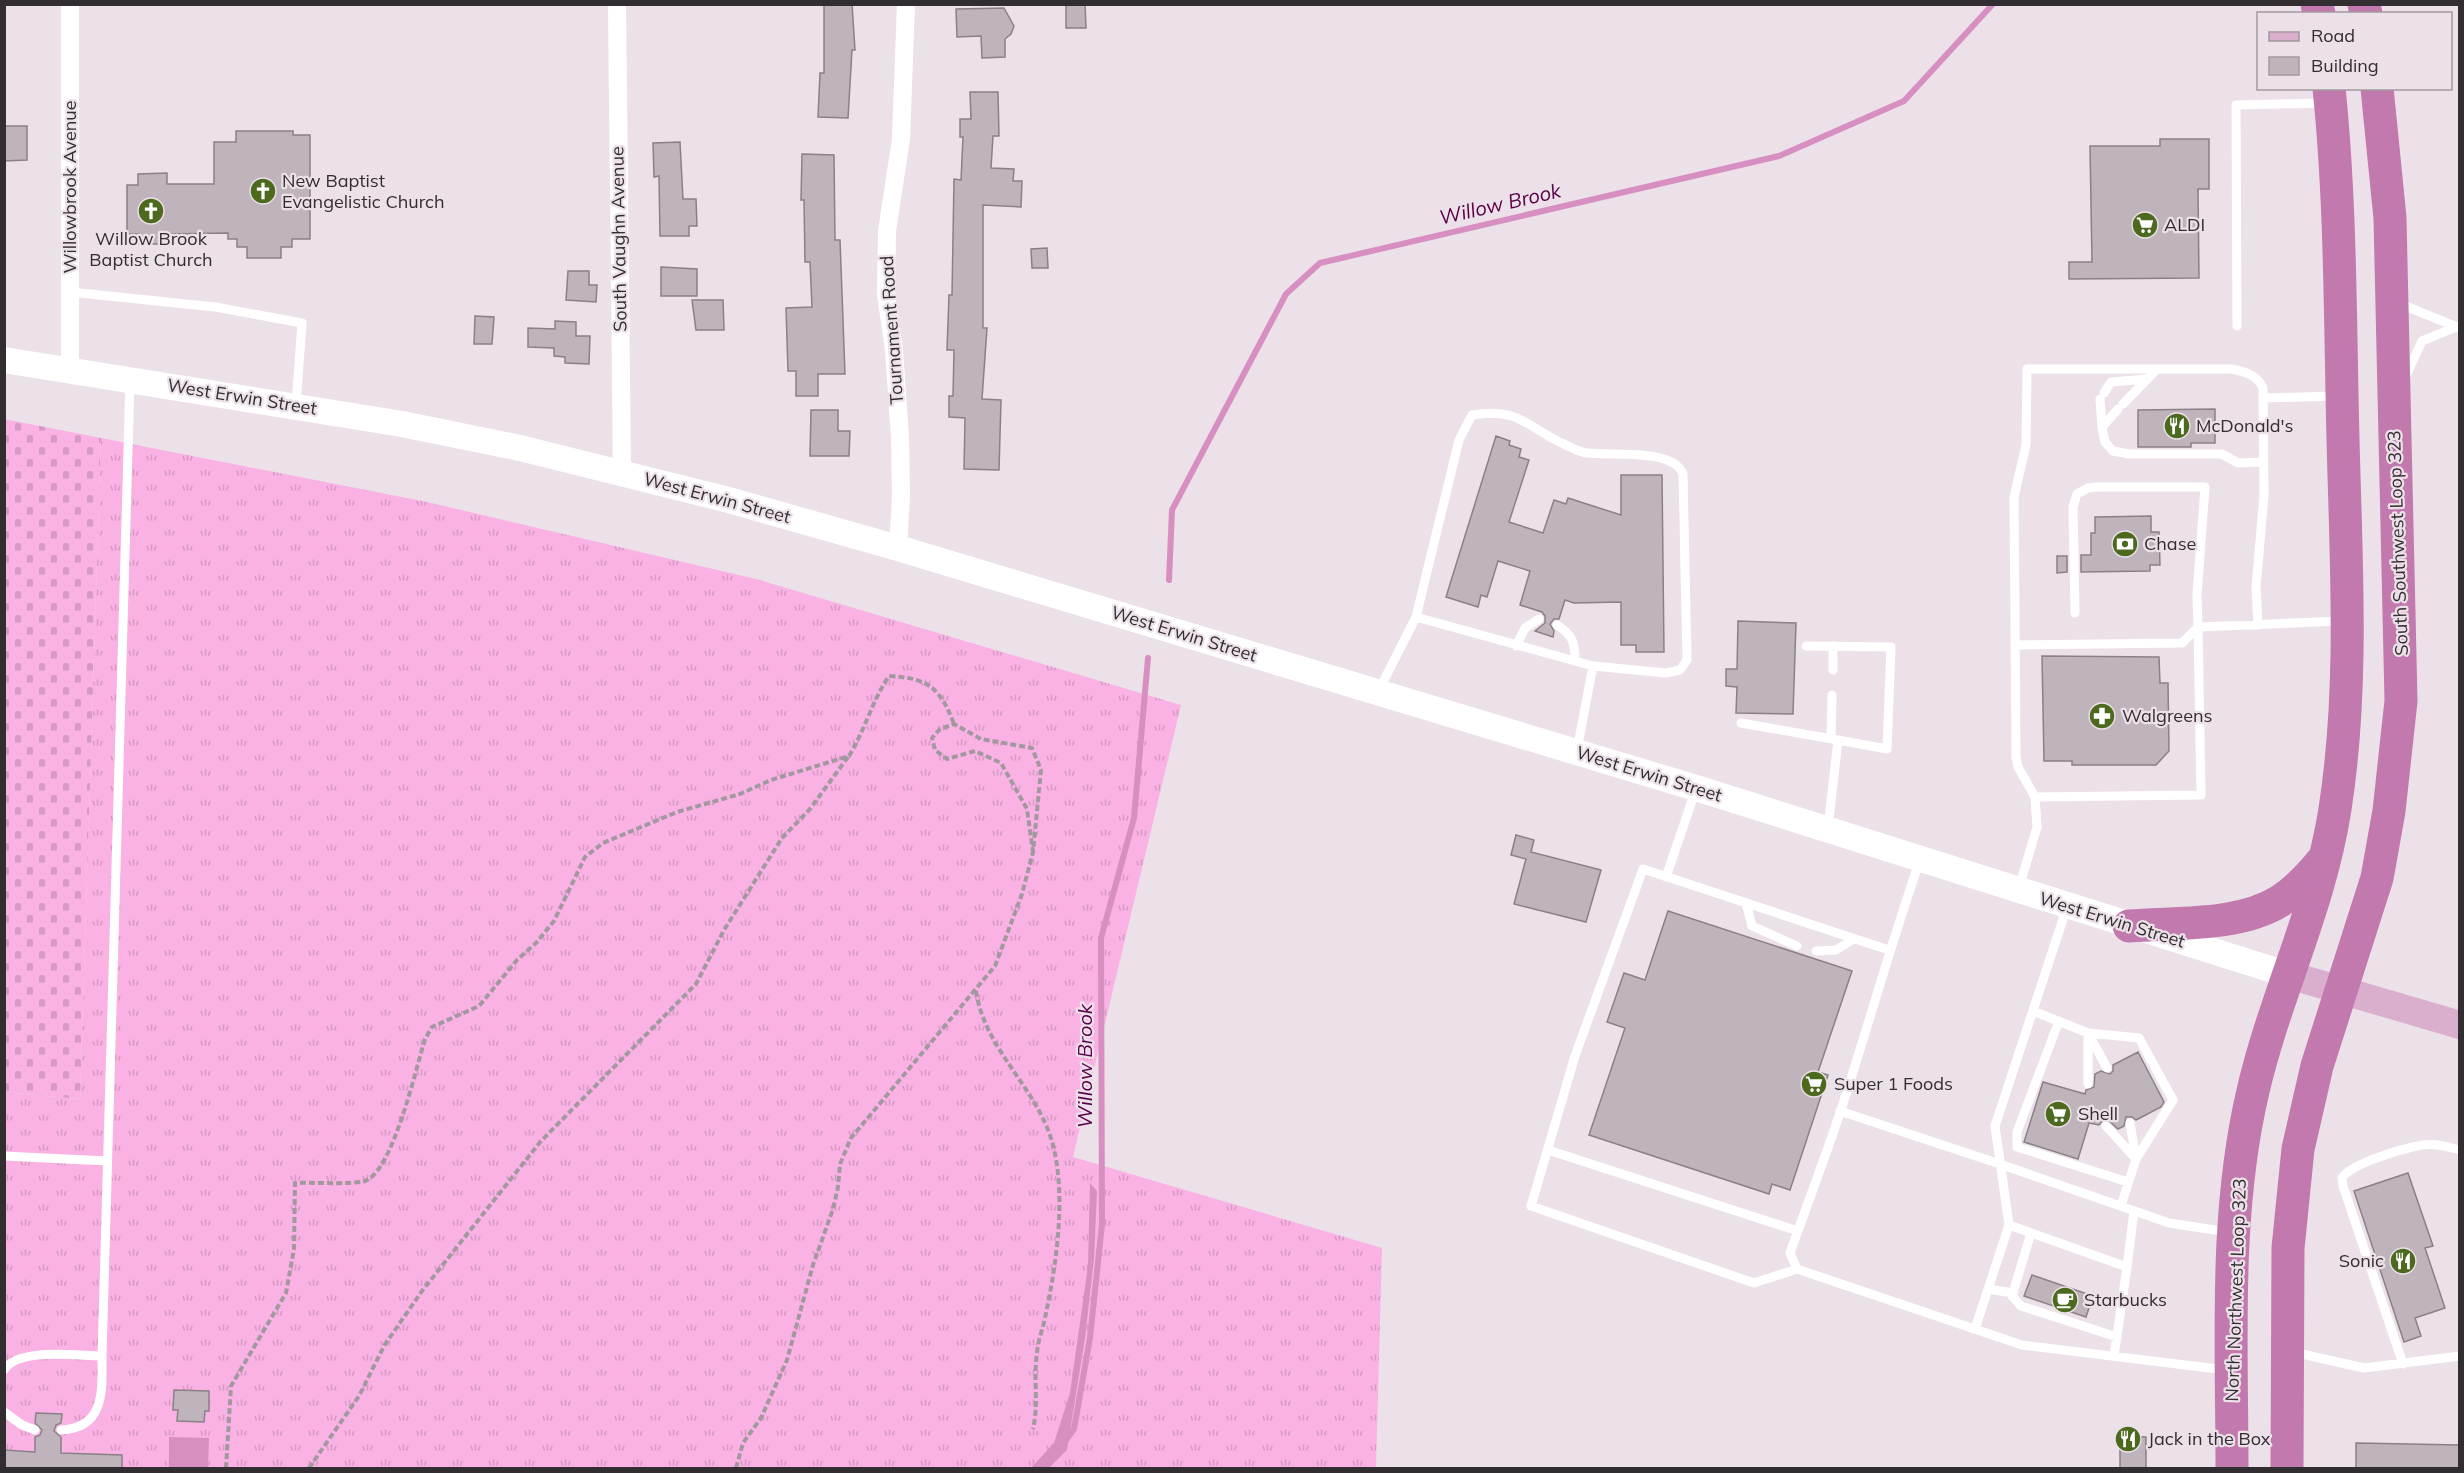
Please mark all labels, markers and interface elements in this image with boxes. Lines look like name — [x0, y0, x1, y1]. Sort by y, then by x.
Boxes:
legend — [2257, 12, 2452, 90]
text: Road — [2311, 24, 2355, 47]
text: Building — [2311, 54, 2379, 77]
street label: Willowbrook Avenue — [58, 100, 81, 274]
street label: South Vaughn Avenue — [605, 146, 632, 332]
place label: New Baptist Evangelistic Church — [282, 169, 445, 213]
church icon: New Baptist Evangelistic Church — [248, 176, 278, 206]
water label: Willow Brook — [1437, 177, 1564, 230]
church icon: Willow Brook Baptist Church — [136, 196, 166, 226]
supermarket icon: ALDI — [2130, 210, 2160, 240]
place label: ALDI — [2164, 213, 2205, 236]
place label: Willow Brook Baptist Church — [89, 227, 213, 271]
street label: Tournament Road — [875, 255, 908, 405]
street label: West Erwin Street — [166, 373, 319, 420]
restaurant icon: McDonald's — [2162, 411, 2192, 441]
place label: McDonald's — [2196, 414, 2293, 437]
street label: South Southwest Loop 323 — [2382, 430, 2413, 656]
street label: West Erwin Street — [641, 467, 793, 528]
bank icon: Chase — [2110, 529, 2140, 559]
place label: Chase — [2144, 532, 2196, 555]
street label: West Erwin Street — [1108, 600, 1260, 667]
pharmacy icon: Walgreens — [2087, 701, 2117, 731]
place label: Walgreens — [2122, 704, 2212, 727]
street label: West Erwin Street — [1573, 740, 1725, 807]
street label: West Erwin Street — [2036, 886, 2188, 953]
water label: Willow Brook — [1072, 1003, 1097, 1128]
supermarket icon: Super 1 Foods — [1799, 1069, 1829, 1099]
place label: Super 1 Foods — [1834, 1072, 1953, 1095]
supermarket icon: Shell — [2043, 1099, 2073, 1129]
place label: Shell — [2078, 1102, 2118, 1125]
street label: North Northwest Loop 323 — [2220, 1178, 2251, 1402]
restaurant icon: Sonic — [2388, 1246, 2418, 1276]
place label: Sonic — [2339, 1249, 2384, 1272]
cafe icon: Starbucks — [2050, 1285, 2080, 1315]
place label: Starbucks — [2084, 1288, 2167, 1311]
restaurant icon: Jack in the Box — [2113, 1424, 2143, 1454]
place label: Jack in the Box — [2148, 1427, 2271, 1450]

